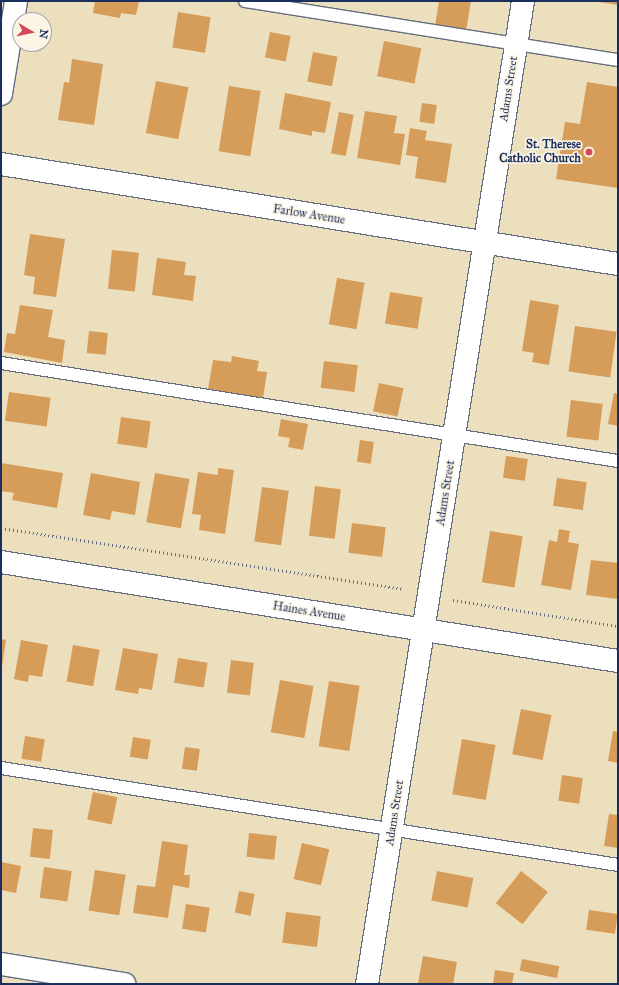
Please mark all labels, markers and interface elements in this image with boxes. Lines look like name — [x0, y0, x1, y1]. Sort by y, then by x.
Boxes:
north arrow — [12, 12, 52, 52]
text: N — [36, 28, 51, 39]
street label: Adams Street — [497, 55, 521, 123]
place label: St. Therese Catholic Church — [499, 138, 581, 166]
marker: St. Therese Catholic Church — [584, 147, 594, 157]
street label: Farlow Avenue — [272, 202, 346, 228]
street label: Adams Street — [434, 459, 458, 527]
street label: Haines Avenue — [272, 599, 346, 625]
street label: Adams Street — [383, 779, 407, 847]

